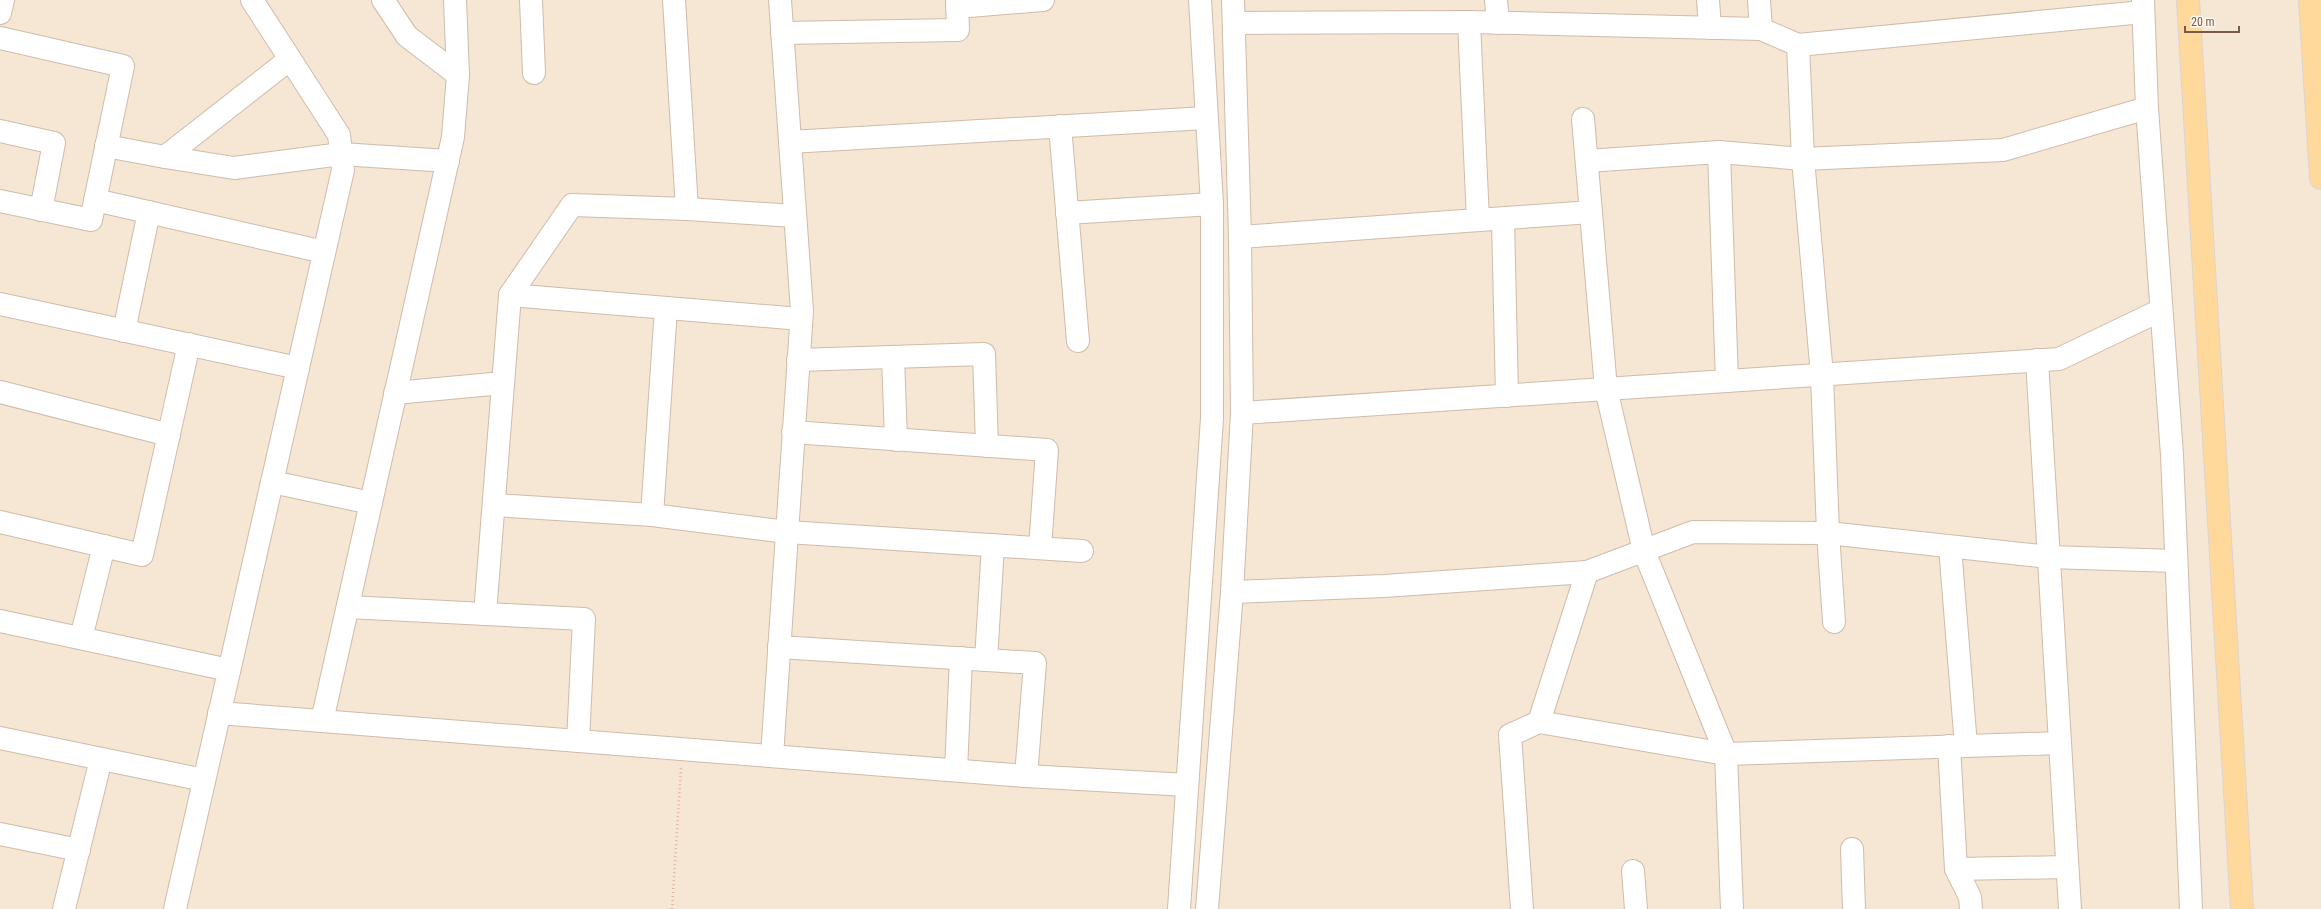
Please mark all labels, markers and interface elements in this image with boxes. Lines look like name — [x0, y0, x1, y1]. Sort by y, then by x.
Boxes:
scale bar — [2185, 8, 2239, 34]
text: 20 m — [2191, 15, 2215, 29]

